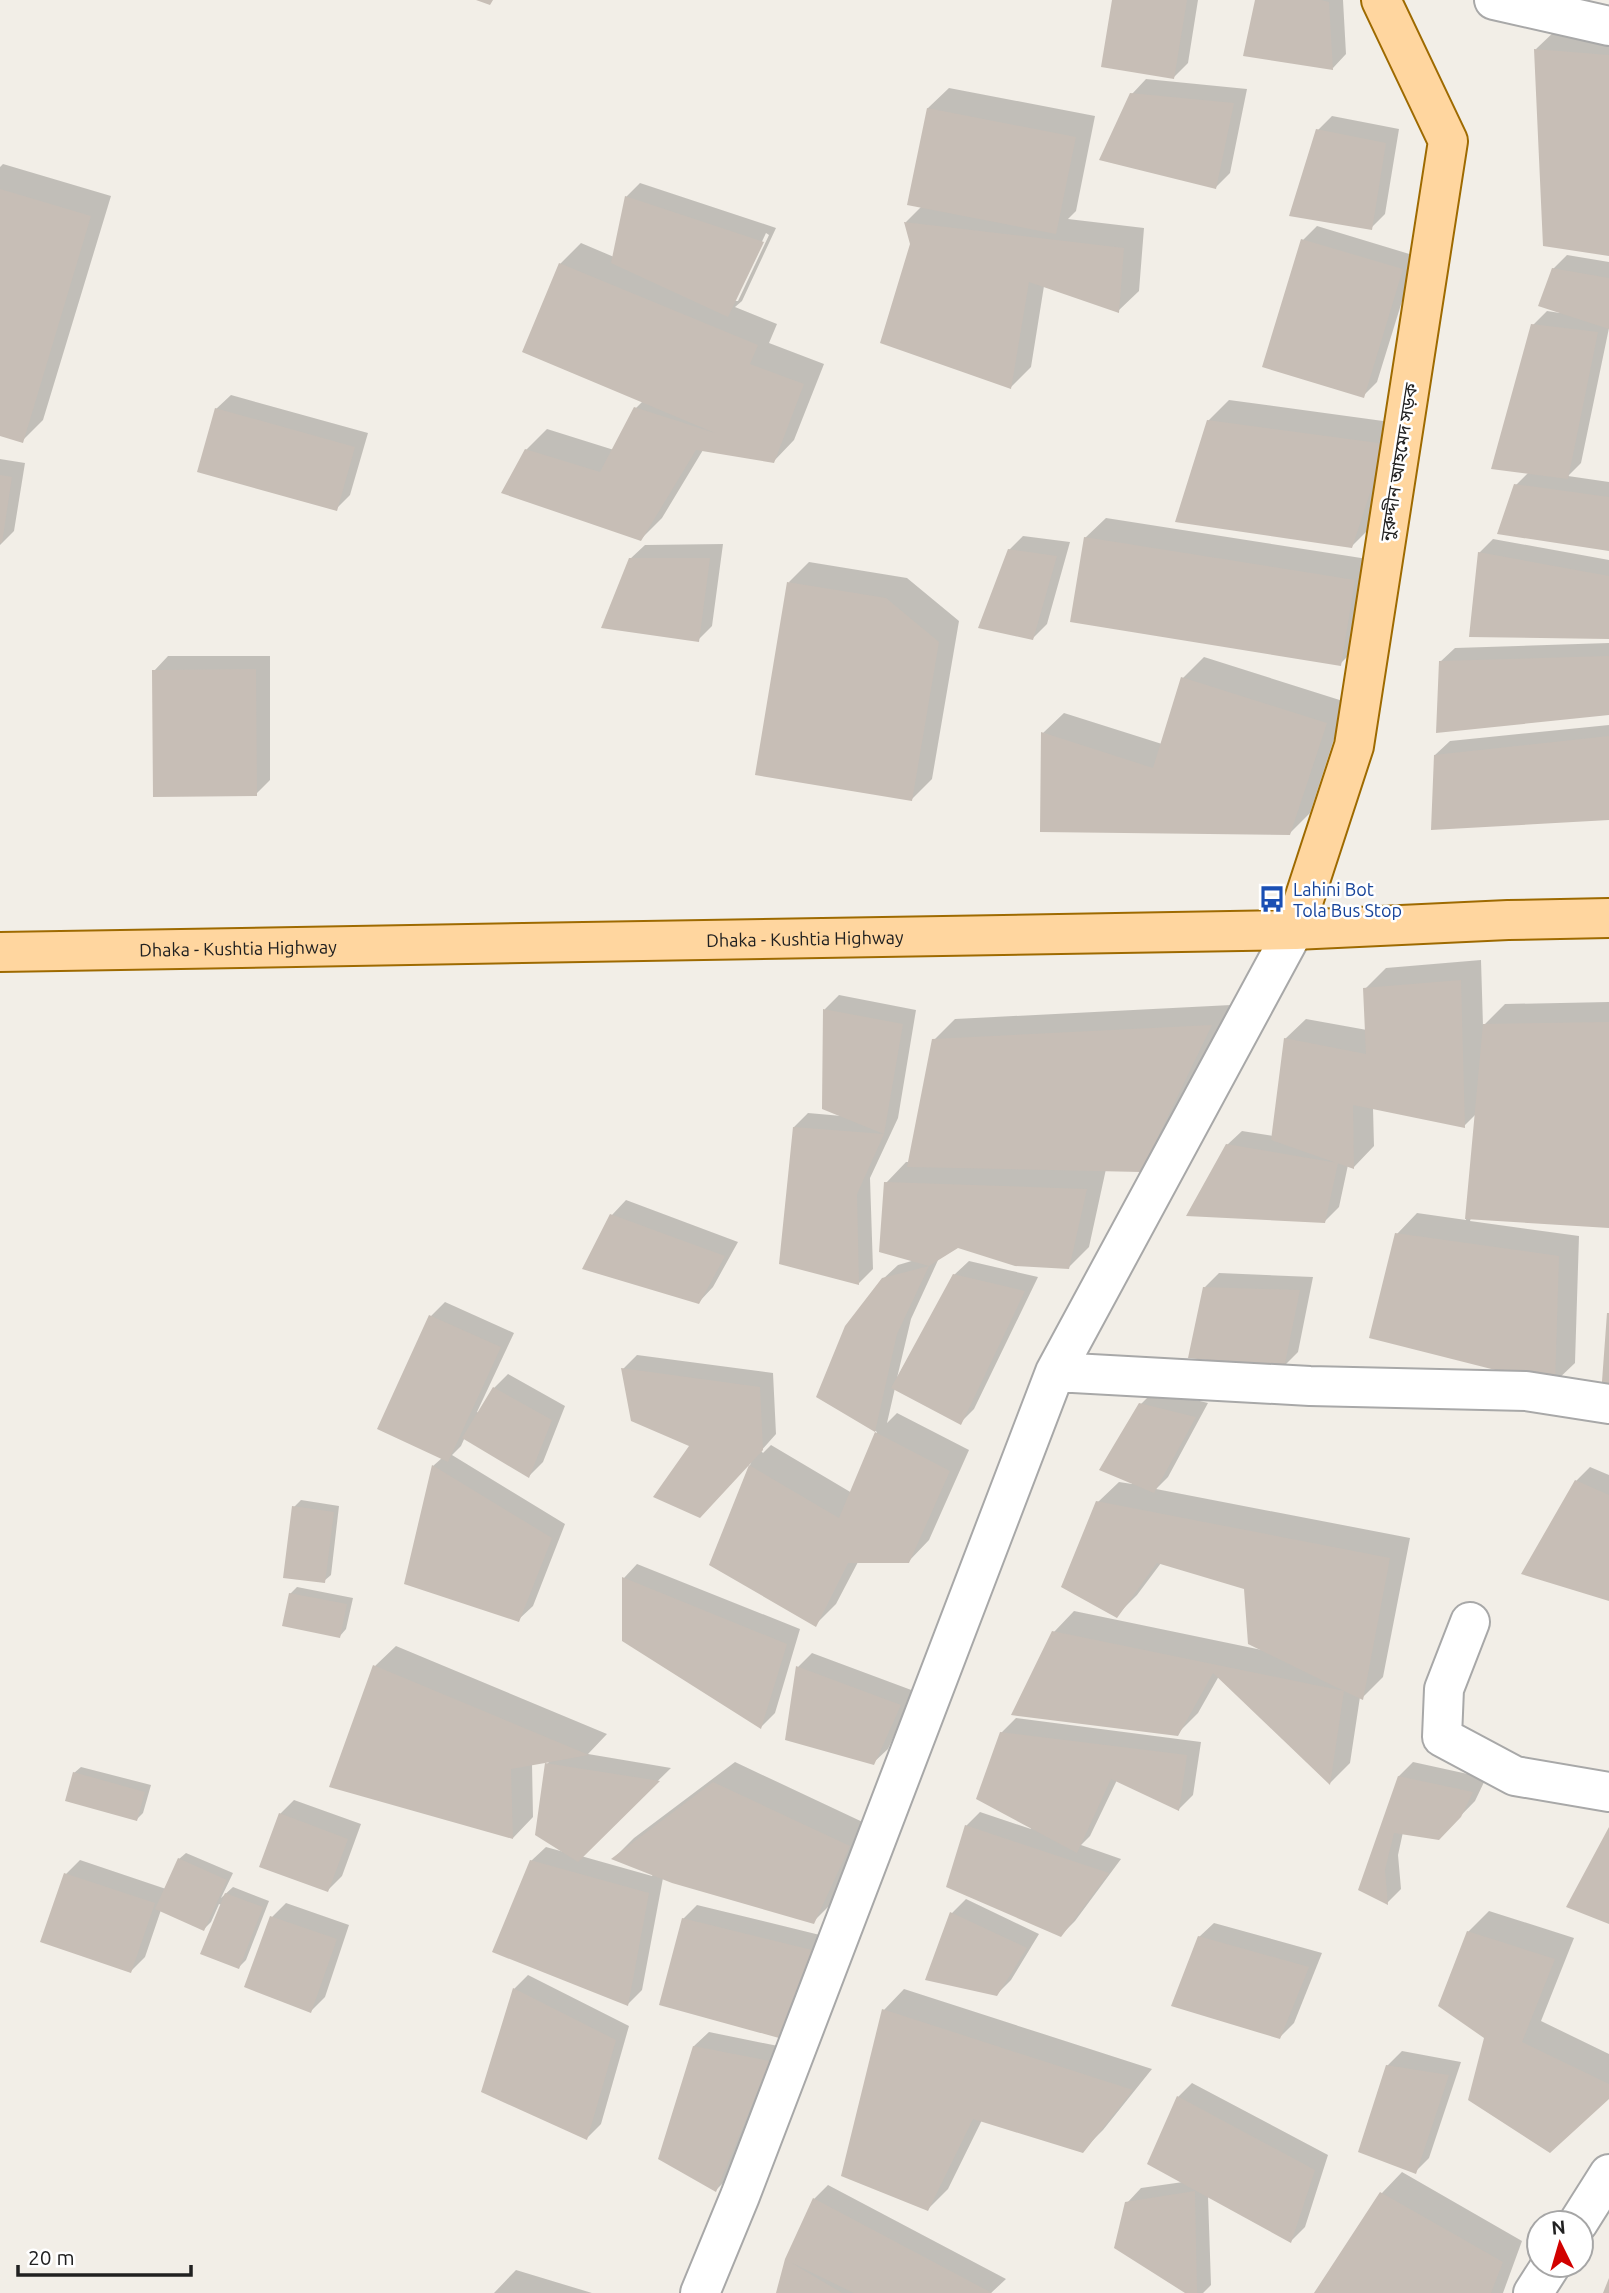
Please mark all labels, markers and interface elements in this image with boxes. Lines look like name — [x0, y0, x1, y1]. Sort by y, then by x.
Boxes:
street label: নুরুদ্দীন আহমেদ সড়ক — [1375, 381, 1422, 544]
place label: Lahini Bot Tola Bus Stop — [1293, 879, 1402, 920]
bus stop icon: Lahini Bot Tola Bus Stop — [1257, 884, 1287, 914]
street label: Dhaka - Kushtia Highway — [706, 927, 904, 950]
street label: Dhaka - Kushtia Highway — [139, 936, 337, 960]
north arrow — [1525, 2209, 1595, 2279]
text: N — [1550, 2215, 1567, 2239]
scale bar — [18, 2234, 191, 2278]
text: 20 m — [28, 2245, 75, 2269]

